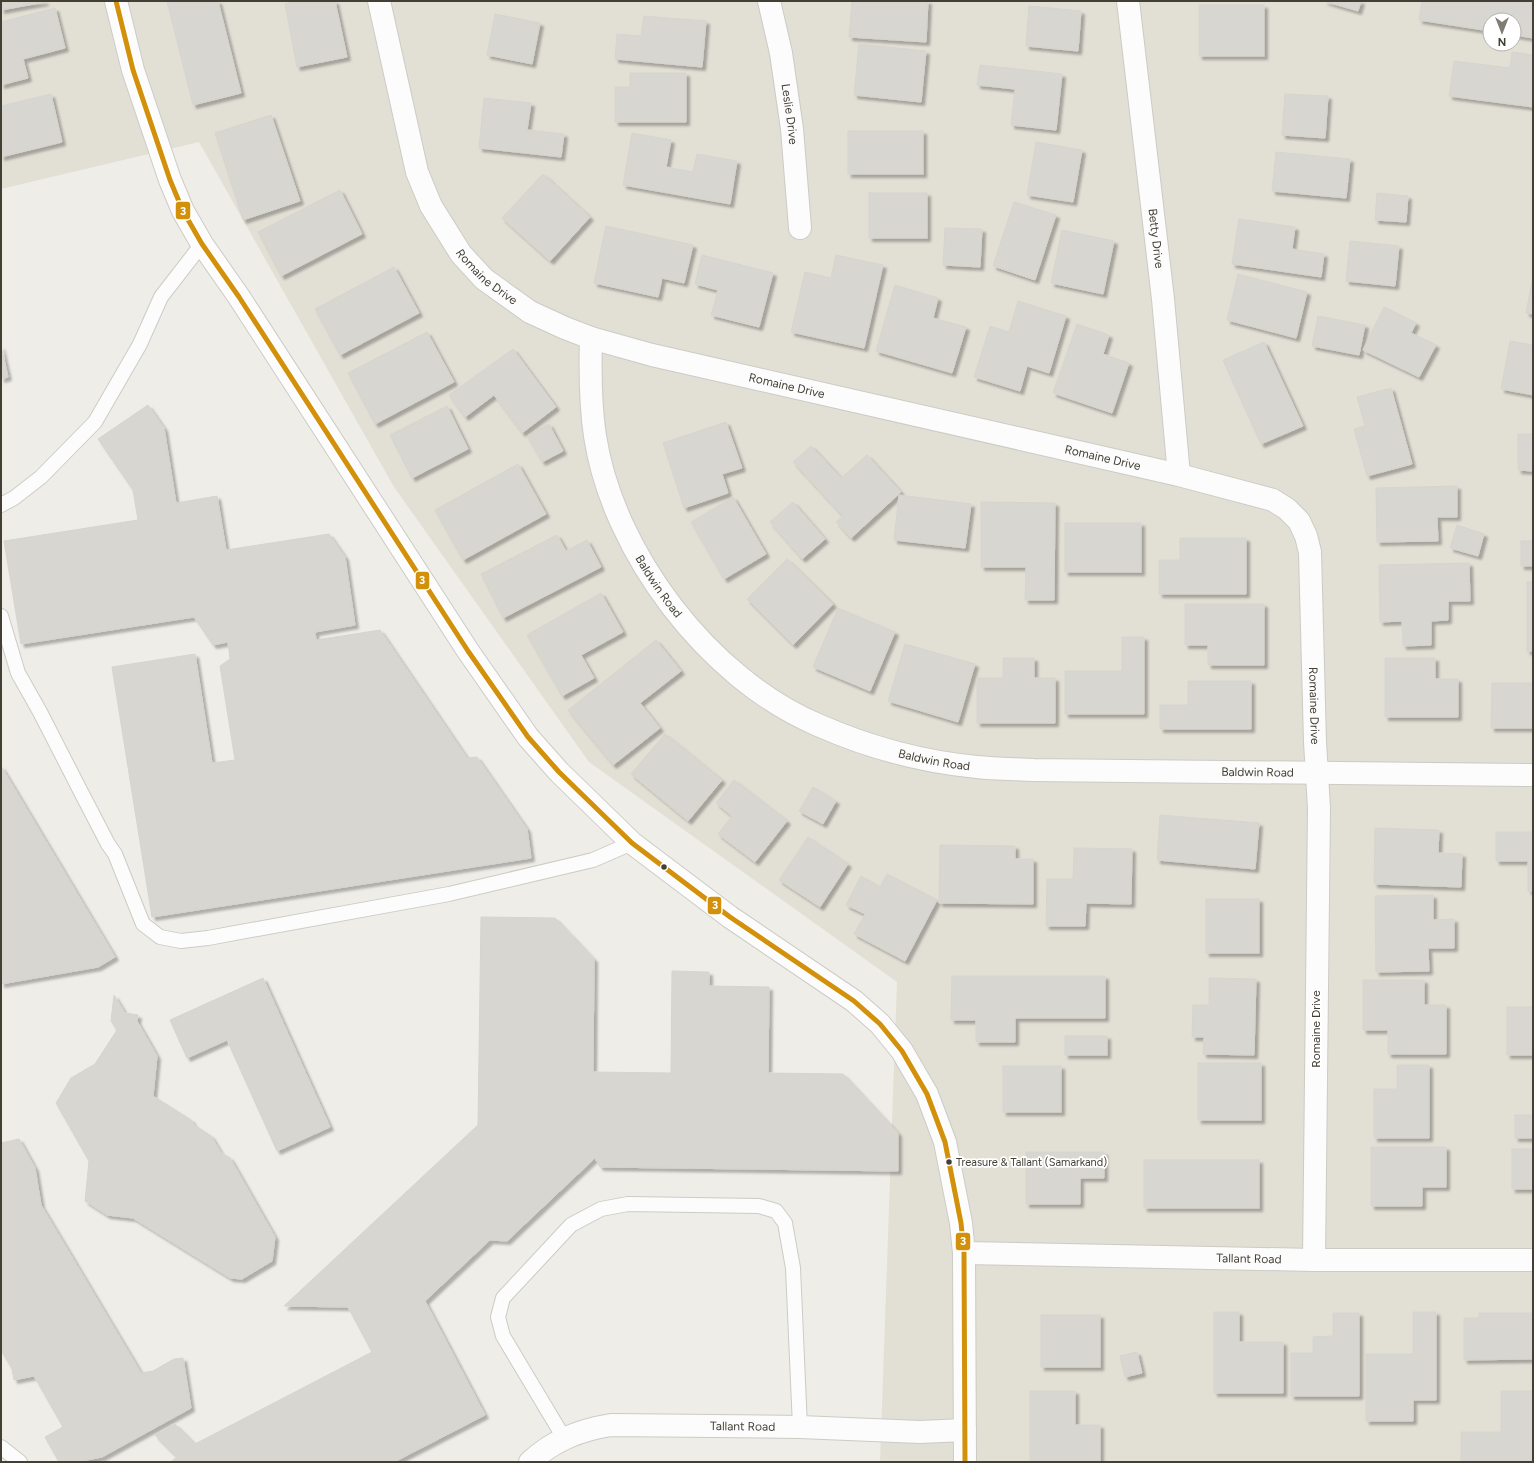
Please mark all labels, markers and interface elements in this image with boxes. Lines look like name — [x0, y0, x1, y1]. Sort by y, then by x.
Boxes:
north arrow — [1482, 12, 1522, 52]
text: N — [1498, 35, 1506, 48]
street label: Leslie Drive — [779, 83, 800, 145]
line badge: 3 — [175, 201, 191, 220]
text: 3 — [180, 205, 186, 218]
street label: Betty Drive — [1145, 208, 1166, 269]
street label: Romaine Drive — [453, 247, 520, 308]
street label: Romaine Drive — [747, 370, 827, 401]
street label: Romaine Drive — [1063, 442, 1143, 473]
street label: Baldwin Road — [632, 553, 685, 620]
line badge: 3 — [415, 571, 430, 590]
text: 3 — [419, 574, 425, 587]
street label: Romaine Drive — [1306, 667, 1322, 745]
street label: Baldwin Road — [897, 746, 971, 773]
street label: Baldwin Road — [1221, 765, 1294, 780]
unlabelled marker — [659, 862, 669, 872]
line badge: 3 — [707, 896, 722, 915]
text: 3 — [712, 899, 718, 912]
street label: Romaine Drive — [1309, 990, 1323, 1068]
place label: Treasure & Tallant (Samarkand) — [956, 1156, 1107, 1169]
marker: Treasure & Tallant (Samarkand) — [944, 1157, 954, 1167]
line badge: 3 — [955, 1232, 971, 1251]
text: 3 — [960, 1235, 966, 1248]
street label: Tallant Road — [1216, 1251, 1282, 1266]
street label: Tallant Road — [710, 1419, 775, 1434]

